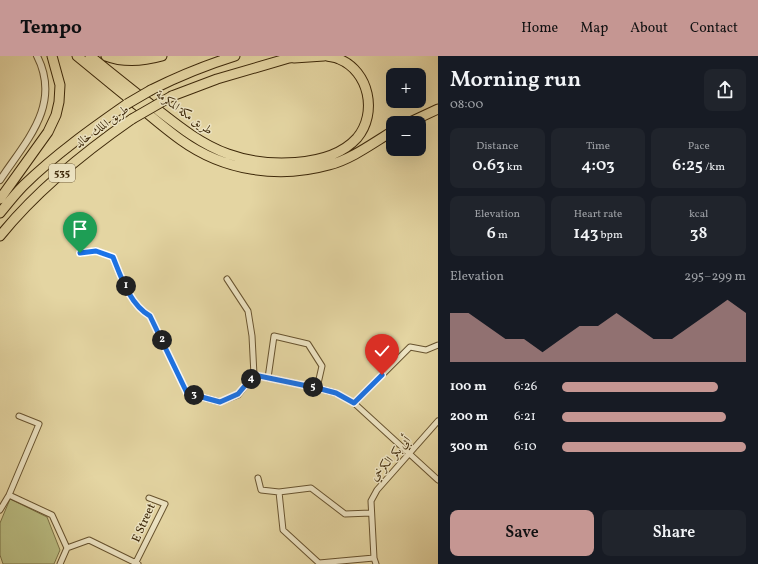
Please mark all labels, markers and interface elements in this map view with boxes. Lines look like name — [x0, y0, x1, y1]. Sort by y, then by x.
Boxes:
text: Tempo — [20, 15, 82, 41]
text: Home — [521, 19, 558, 38]
text: Map — [580, 19, 608, 38]
text: About — [630, 19, 668, 38]
text: Contact — [690, 19, 738, 38]
text: Morning run — [450, 65, 581, 96]
map controls — [386, 68, 426, 156]
button: + — [386, 68, 426, 108]
button: share — [704, 69, 746, 111]
street label: طريق مكة المكرمة — [152, 87, 216, 139]
text: 08:00 — [450, 96, 483, 114]
street label: طريق الملك خالد — [72, 102, 132, 152]
button: − — [386, 116, 426, 156]
text: Distance — [476, 139, 518, 154]
text: Time — [586, 139, 610, 154]
text: Pace — [688, 139, 710, 154]
text: 0.63 — [472, 154, 505, 177]
text: 4:03 — [581, 154, 615, 177]
text: 6:25 — [672, 154, 703, 177]
text: km — [505, 160, 523, 175]
text: /km — [703, 160, 725, 175]
road number: 535 — [49, 164, 75, 182]
text: Elevation — [474, 207, 520, 222]
text: Heart rate — [574, 207, 622, 222]
text: kcal — [689, 207, 708, 222]
pin — [63, 212, 97, 253]
icon: arrive — [69, 218, 91, 240]
text: 6 — [487, 222, 496, 245]
text: 143 — [573, 222, 598, 245]
text: 38 — [690, 222, 708, 245]
text: m — [496, 228, 508, 243]
text: bpm — [598, 228, 623, 243]
text: Elevation — [450, 268, 504, 286]
text: 295–299 m — [684, 268, 746, 286]
pin: 1 — [116, 276, 136, 296]
text: 1 — [124, 278, 128, 293]
pin: 2 — [152, 330, 172, 350]
text: 2 — [159, 332, 165, 347]
pin — [365, 334, 399, 375]
icon: check — [371, 340, 393, 362]
pin: 4 — [241, 369, 261, 389]
text: 4 — [248, 371, 254, 386]
pin: 5 — [303, 377, 323, 397]
text: 100 m — [450, 378, 487, 396]
text: 6:26 — [514, 378, 537, 396]
text: 5 — [310, 379, 316, 394]
pin: 3 — [184, 385, 204, 405]
text: 3 — [191, 387, 197, 402]
text: 200 m — [450, 408, 488, 426]
text: 6:21 — [514, 408, 536, 426]
street label: أبي بكر الكرخي — [366, 432, 416, 486]
text: 300 m — [450, 438, 488, 456]
text: 6:10 — [514, 438, 537, 456]
street label: E Street — [128, 501, 160, 545]
button: Save — [450, 510, 594, 556]
button: Share — [602, 510, 746, 556]

